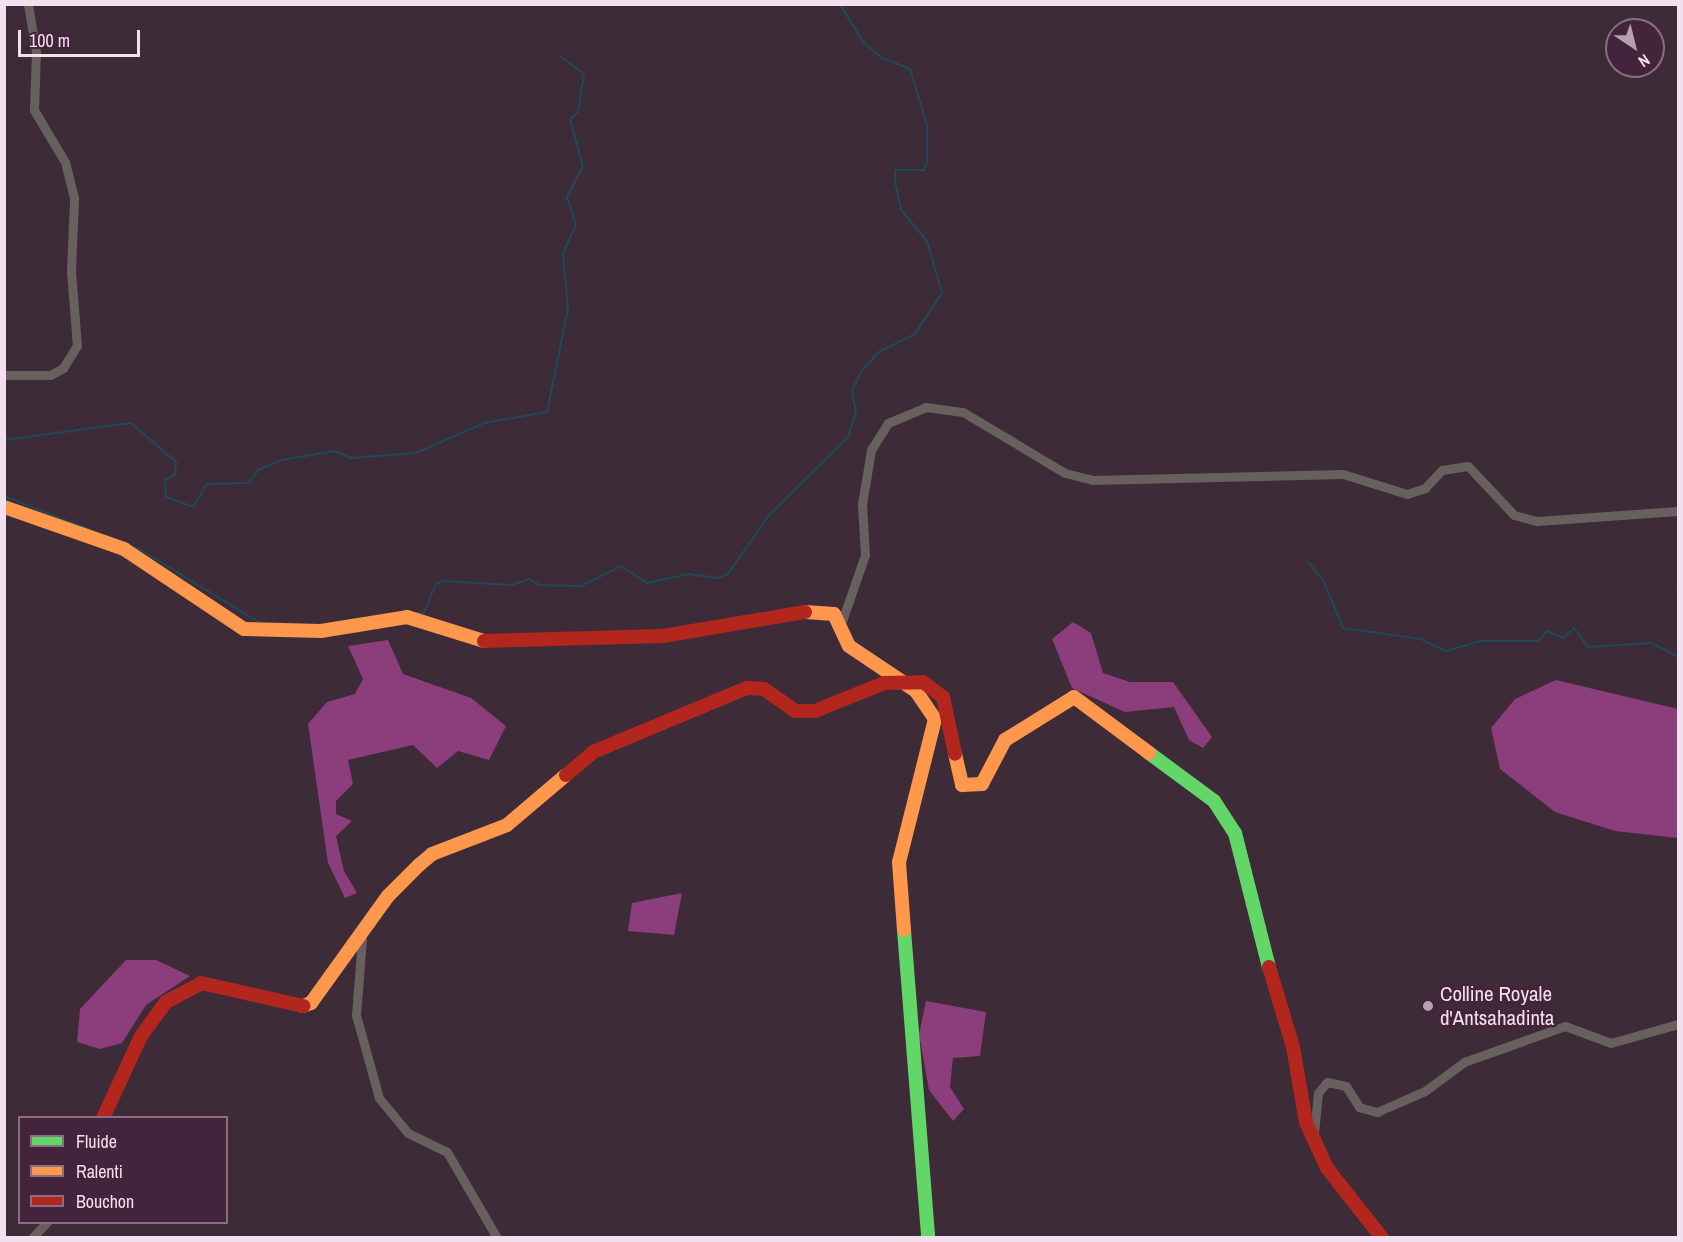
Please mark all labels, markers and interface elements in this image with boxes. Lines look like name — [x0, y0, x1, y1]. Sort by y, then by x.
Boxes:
scale bar — [21, 18, 142, 56]
north arrow — [1605, 18, 1665, 78]
text: 100 m — [29, 28, 70, 53]
text: N — [1634, 49, 1654, 73]
place label: Colline Royale d'Antsahadinta — [1440, 981, 1554, 1031]
marker: Colline Royale d'Antsahadinta — [1421, 999, 1435, 1013]
legend — [18, 1116, 228, 1224]
text: Fluide — [76, 1129, 117, 1154]
text: Ralenti — [76, 1159, 123, 1184]
text: Bouchon — [76, 1189, 134, 1214]

